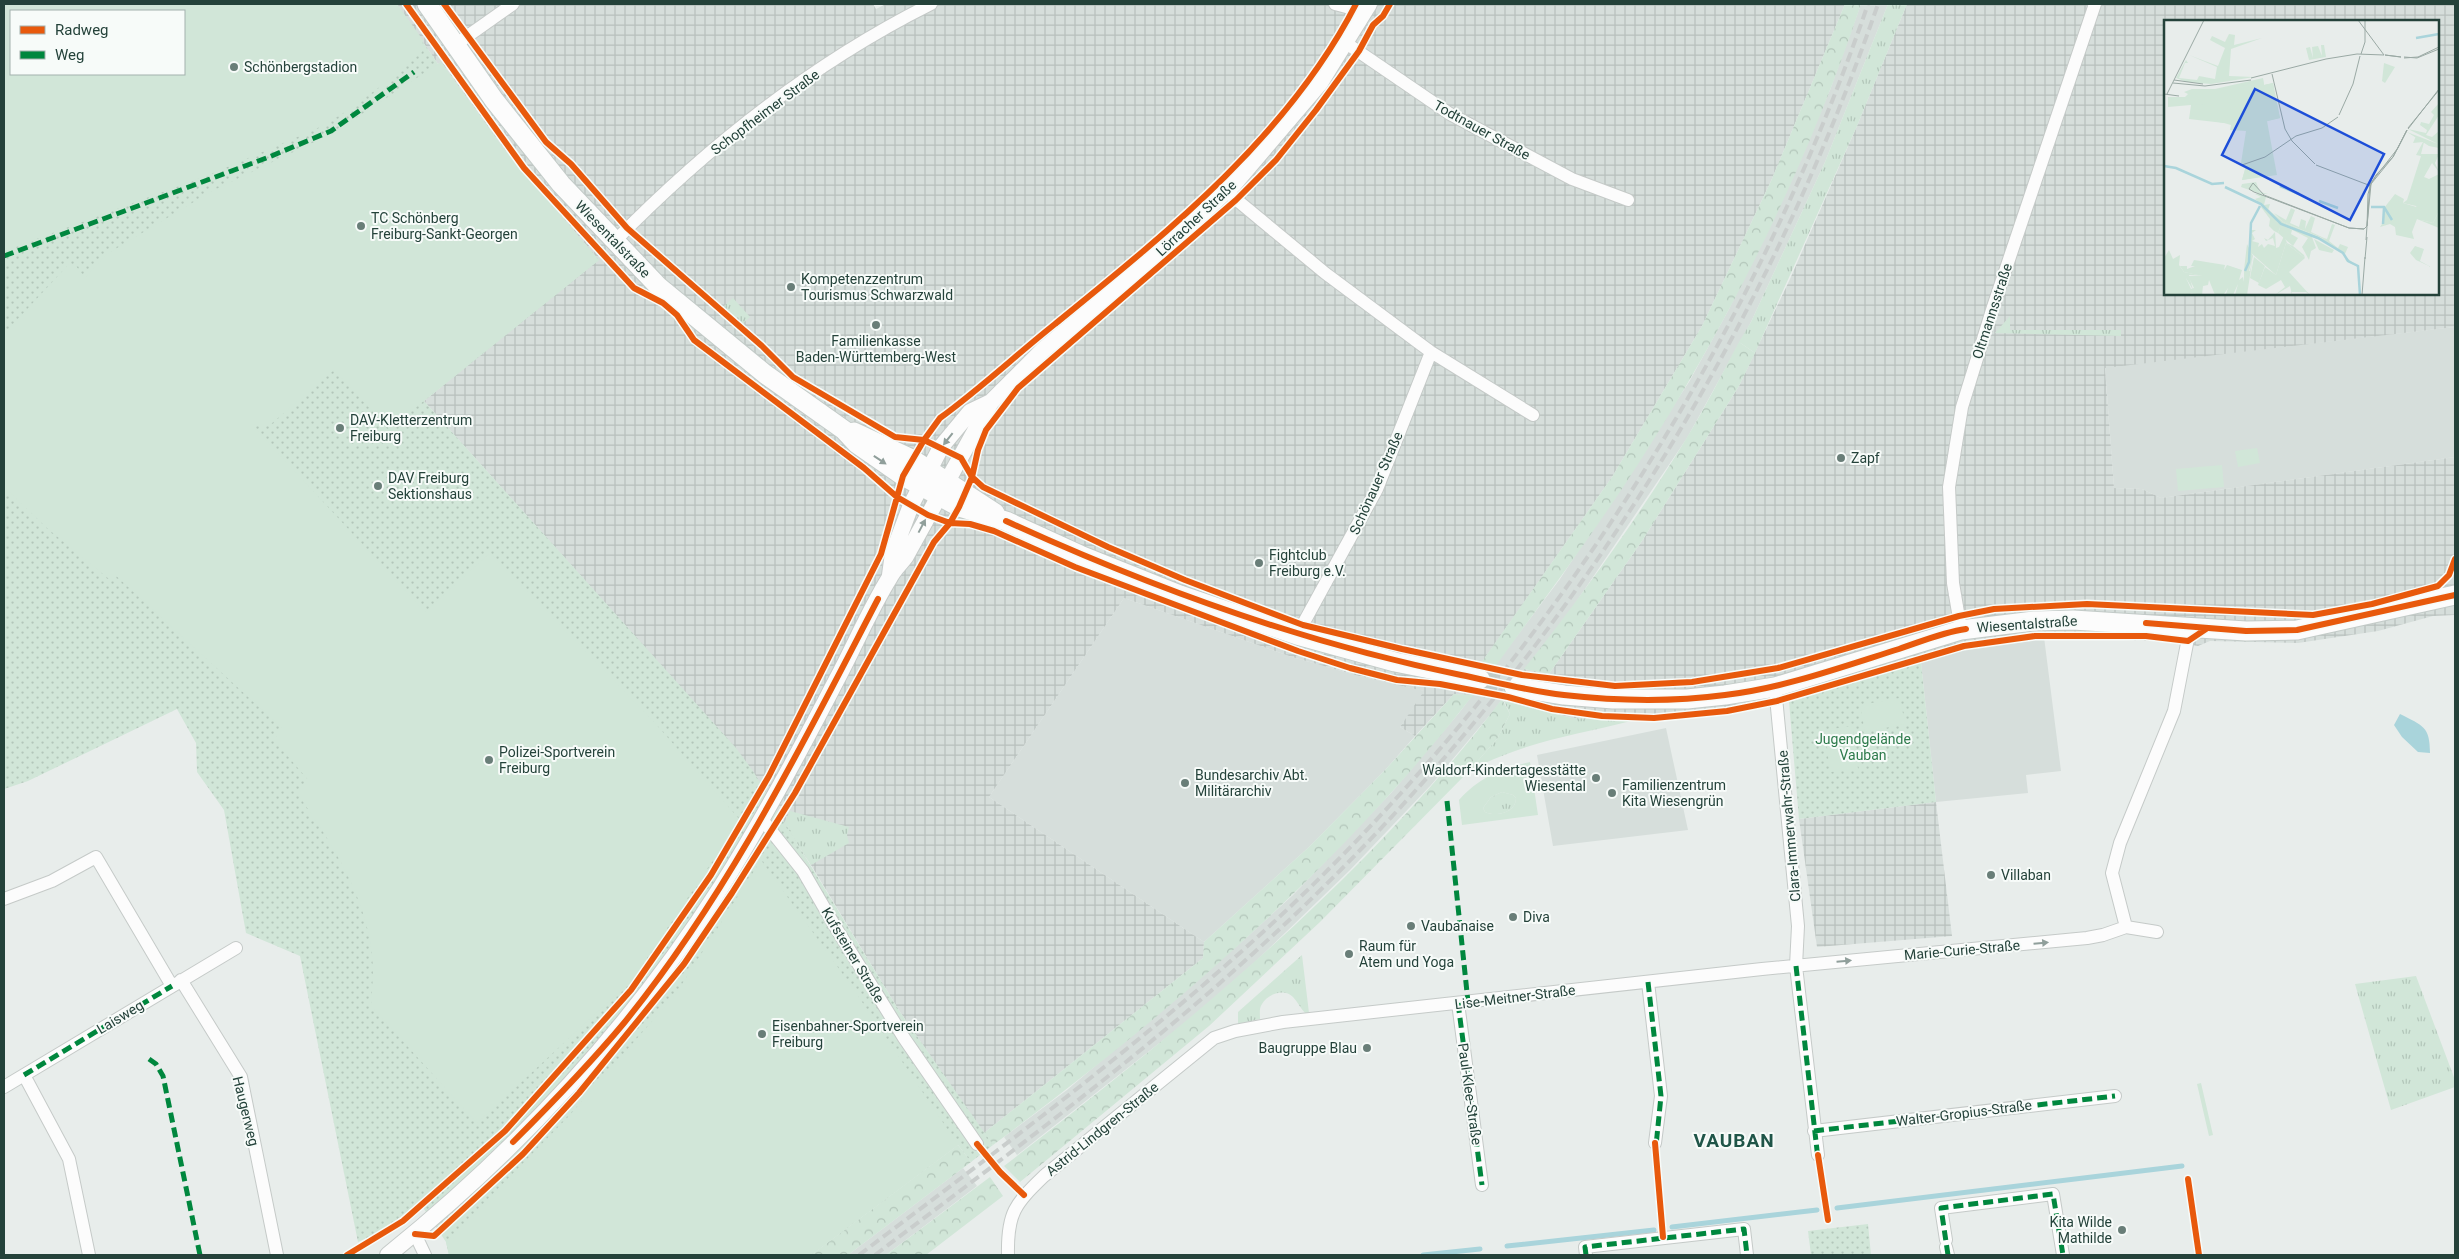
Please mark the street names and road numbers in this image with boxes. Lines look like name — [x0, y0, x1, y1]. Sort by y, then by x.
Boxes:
street label: Schopfheimer Straße — [708, 66, 822, 158]
street label: Todtnauer Straße — [1431, 97, 1533, 163]
street label: Lörracher Straße — [1153, 177, 1239, 259]
street label: Wiesentalstraße — [572, 197, 654, 281]
street label: Oltmannsstraße — [1969, 261, 2015, 361]
street label: Schönauer Straße — [1346, 429, 1406, 537]
street label: Wiesentalstraße — [1976, 613, 2078, 635]
street label: Clara-Immerwahr-Straße — [1774, 750, 1804, 902]
street label: Kufsteiner Straße — [818, 905, 888, 1005]
street label: Marie-Curie-Straße — [1903, 937, 2021, 963]
street label: Lise-Meitner-Straße — [1454, 982, 1576, 1012]
street label: Laisweg — [94, 997, 146, 1037]
street label: Paul-Klee-Straße — [1455, 1042, 1485, 1146]
street label: Haugerweg — [230, 1074, 262, 1148]
street label: Astrid-Lindgren-Straße — [1043, 1079, 1161, 1179]
street label: Walter-Gropius-Straße — [1895, 1097, 2033, 1129]

